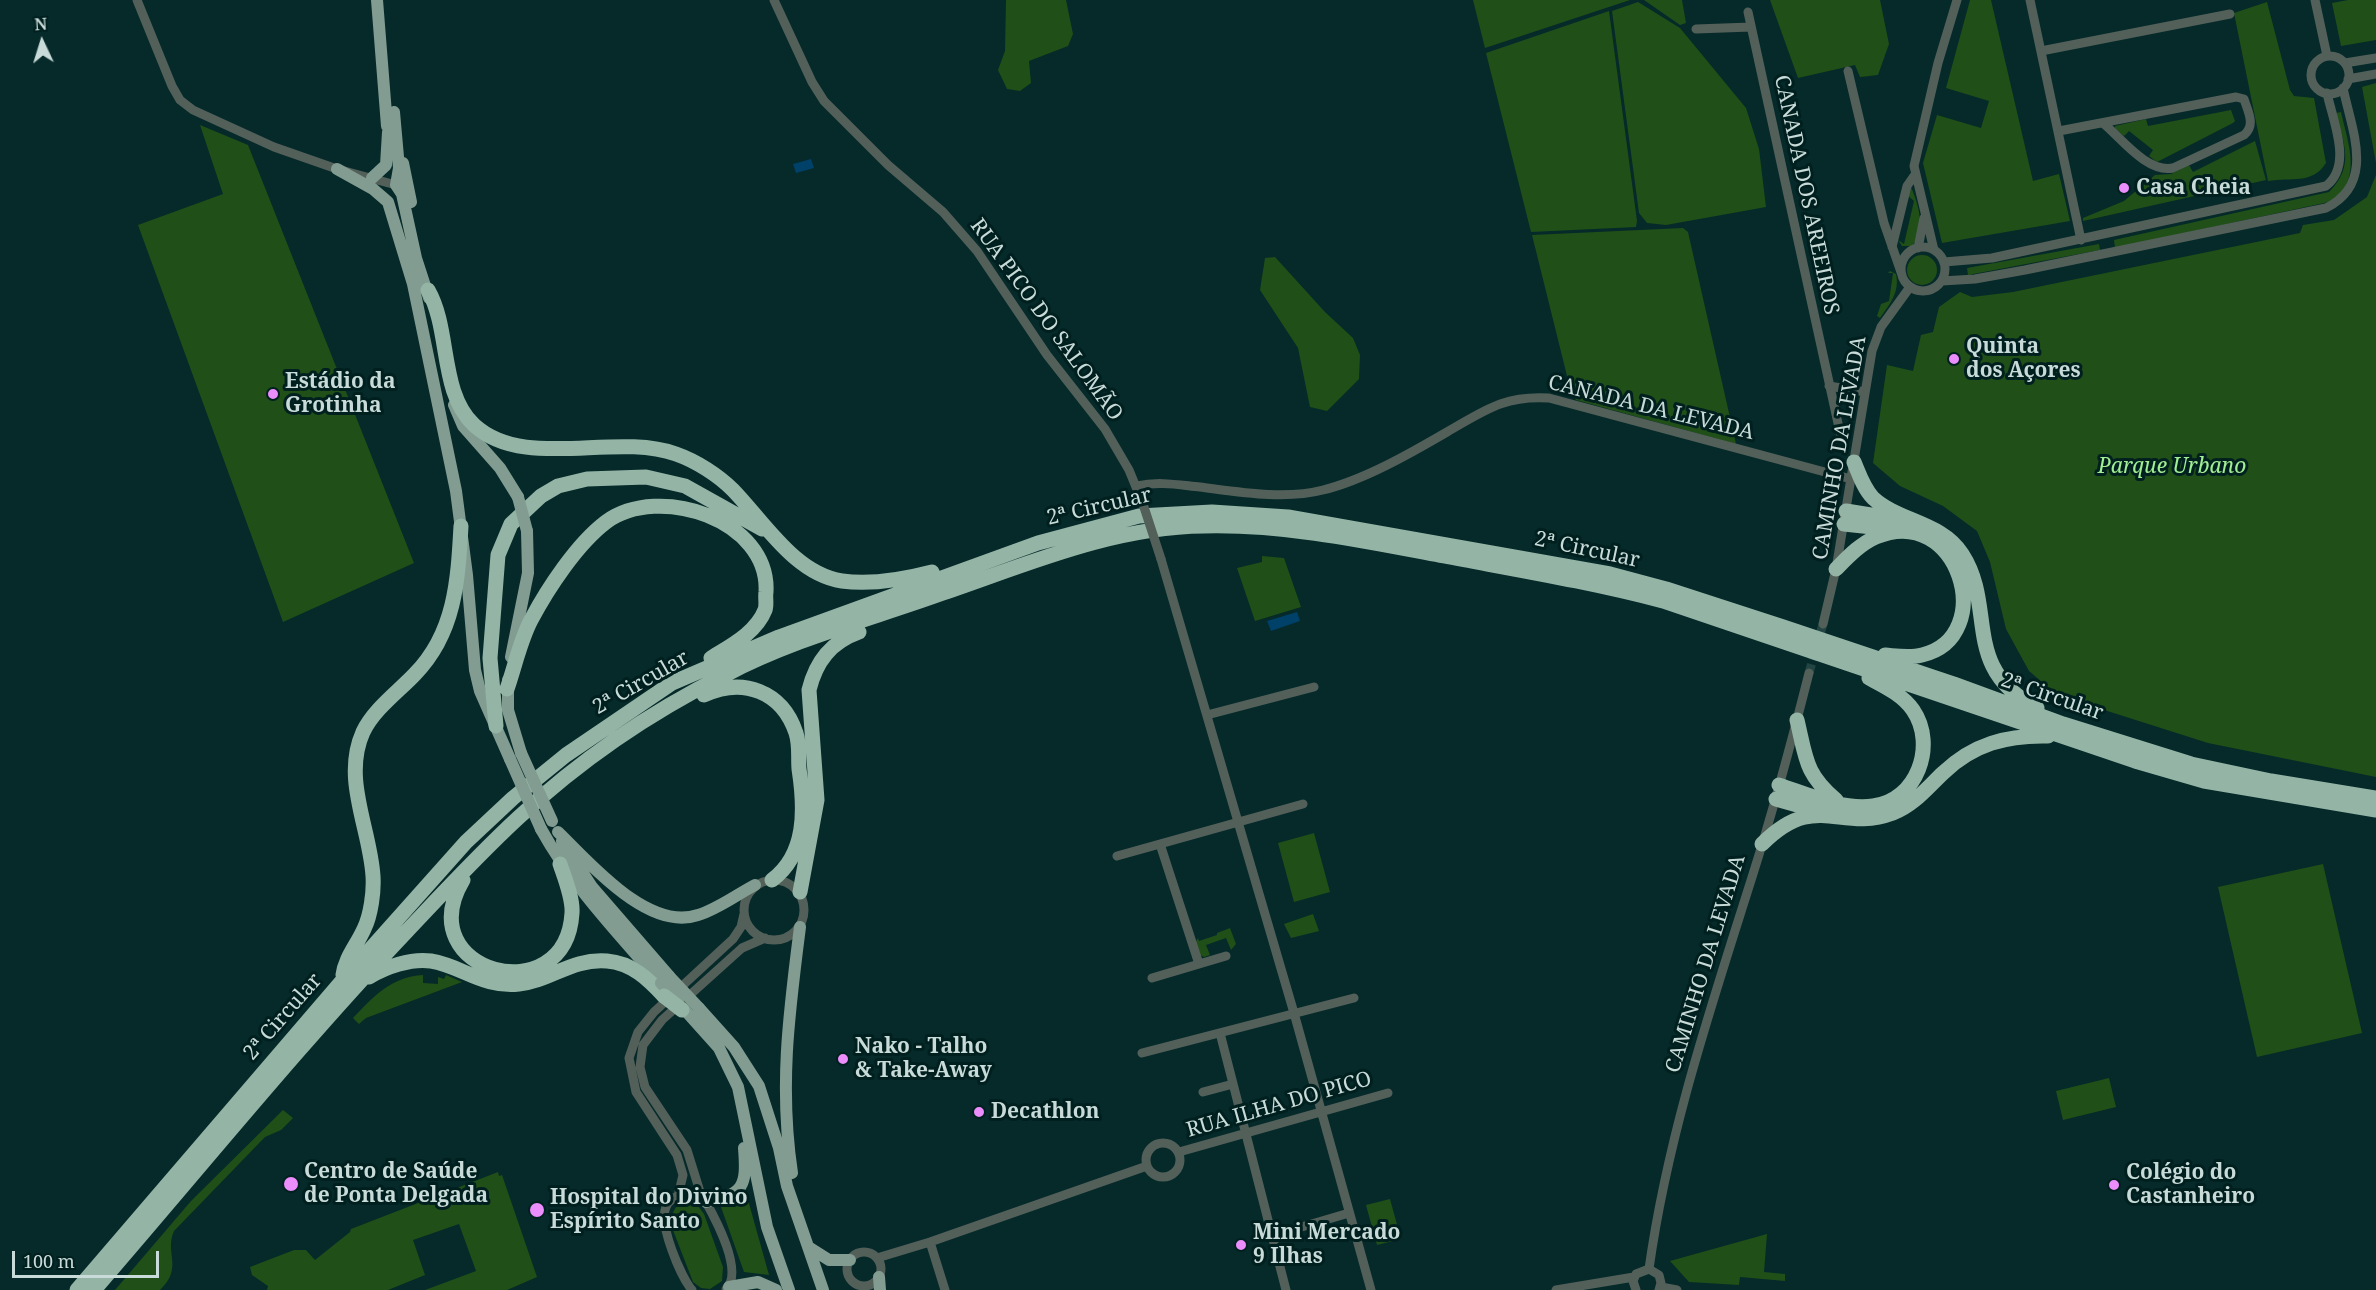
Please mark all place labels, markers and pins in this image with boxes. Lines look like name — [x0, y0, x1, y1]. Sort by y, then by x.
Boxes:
place label: Casa Cheia — [2136, 175, 2251, 201]
marker: Casa Cheia — [2117, 181, 2131, 195]
place label: Quinta dos Açores — [1966, 334, 2081, 384]
marker: Quinta dos Açores — [1947, 352, 1961, 366]
place label: Estádio da Grotinha — [285, 369, 396, 419]
marker: Estádio da Grotinha — [266, 387, 280, 401]
place label: Nako - Talho & Take-Away — [855, 1034, 992, 1084]
marker: Nako - Talho & Take-Away — [836, 1052, 850, 1066]
place label: Decathlon — [991, 1099, 1100, 1125]
marker: Decathlon — [972, 1105, 986, 1119]
place label: Centro de Saúde de Ponta Delgada — [304, 1159, 488, 1209]
place label: Colégio do Castanheiro — [2126, 1160, 2255, 1210]
marker: Centro de Saúde de Ponta Delgada — [282, 1175, 300, 1193]
marker: Colégio do Castanheiro — [2107, 1178, 2121, 1192]
place label: Hospital do Divino Espírito Santo — [550, 1185, 748, 1235]
marker: Hospital do Divino Espírito Santo — [528, 1201, 546, 1219]
place label: Mini Mercado 9 Ilhas — [1253, 1220, 1400, 1270]
marker: Mini Mercado 9 Ilhas — [1234, 1238, 1248, 1252]

